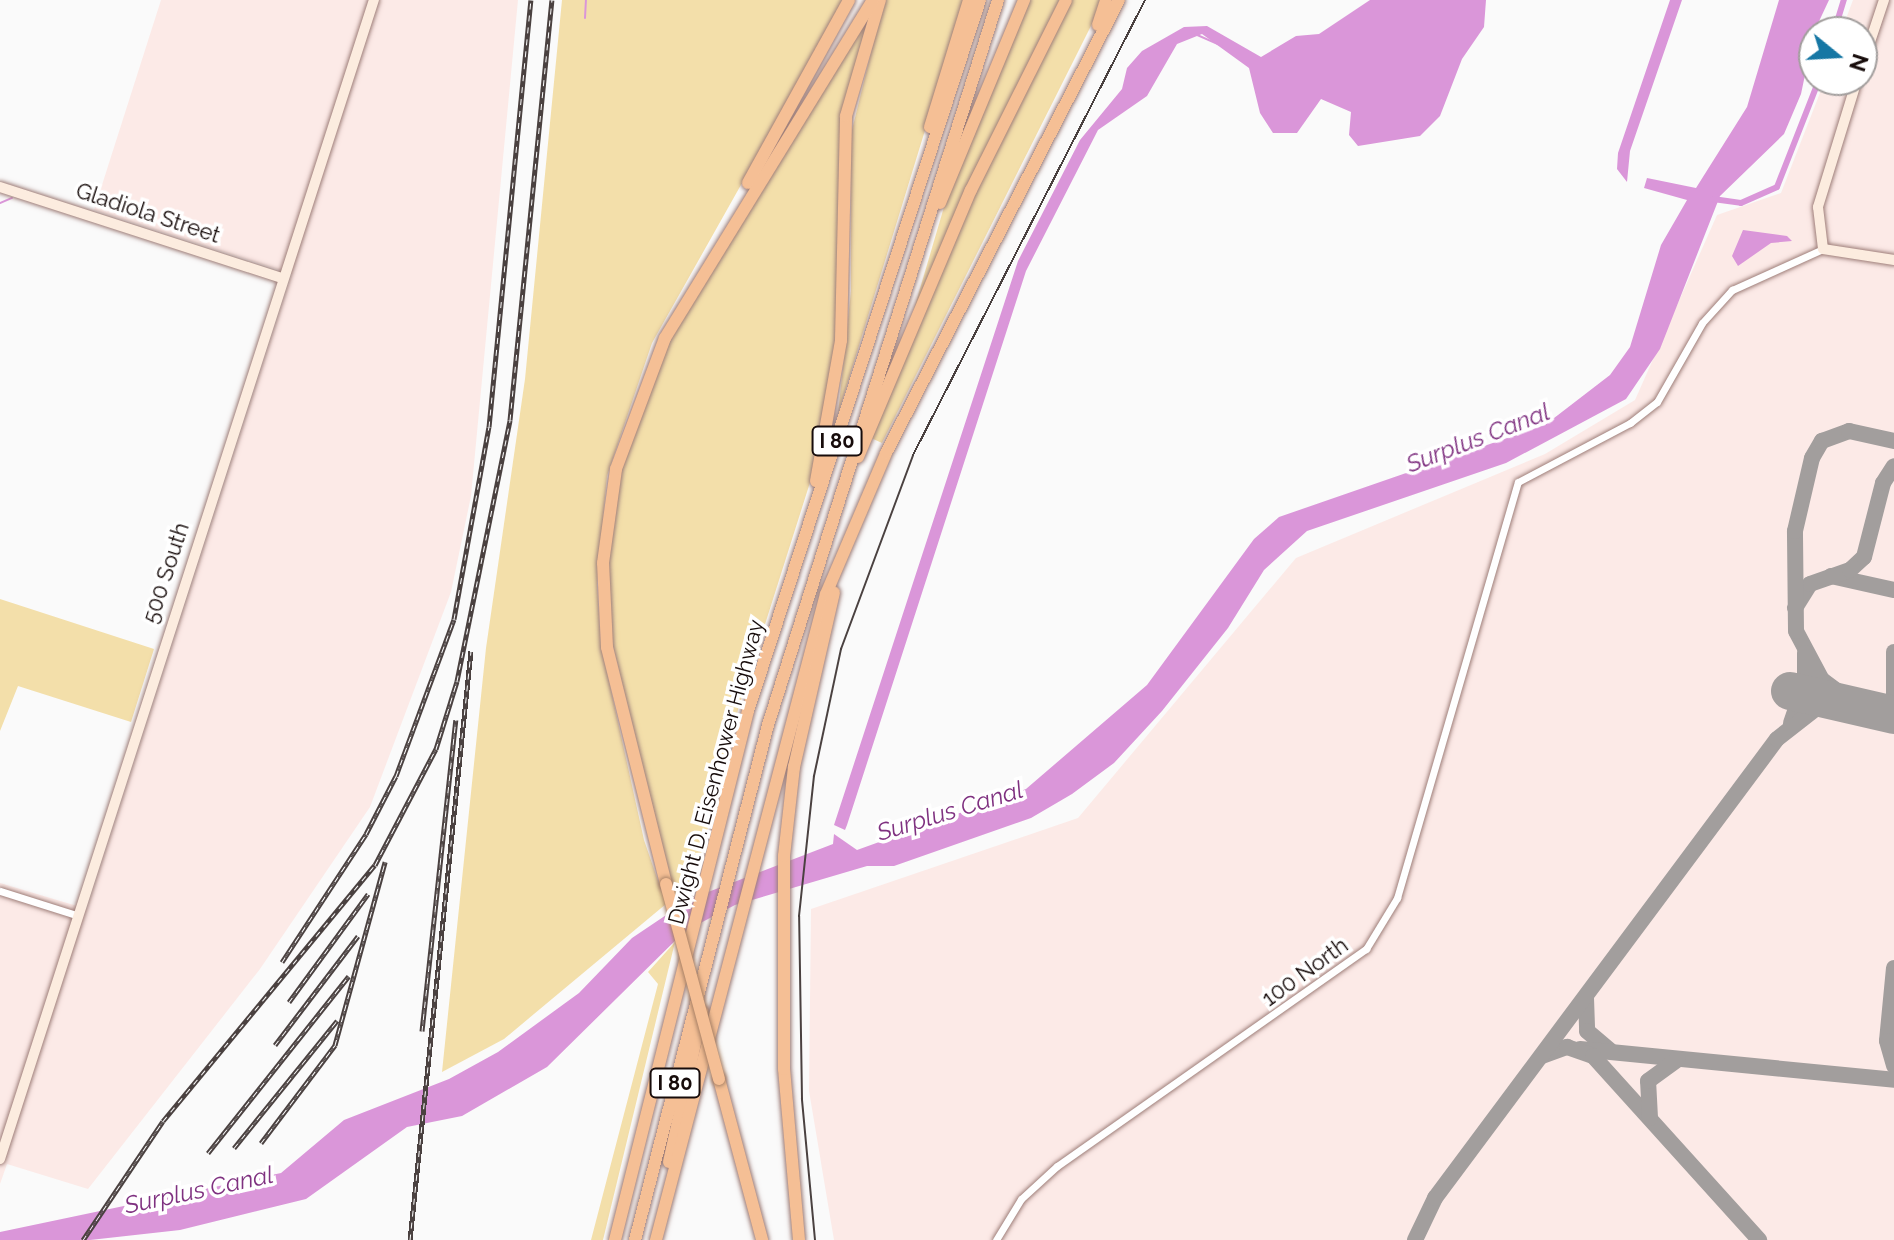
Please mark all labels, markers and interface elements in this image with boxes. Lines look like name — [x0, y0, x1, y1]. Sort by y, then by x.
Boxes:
north arrow — [1798, 16, 1878, 96]
text: N — [1844, 51, 1874, 75]
street label: Gladiola Street — [73, 177, 223, 249]
water label: Surplus Canal — [1402, 397, 1554, 479]
road number: I 80 — [811, 425, 863, 457]
street label: 500 South — [137, 519, 195, 627]
street label: Dwight D. Eisenhower Highway — [662, 616, 770, 928]
water label: Surplus Canal — [873, 775, 1027, 847]
street label: 100 North — [1257, 932, 1353, 1012]
road number: I 80 — [649, 1067, 701, 1099]
water label: Surplus Canal — [122, 1160, 276, 1220]

